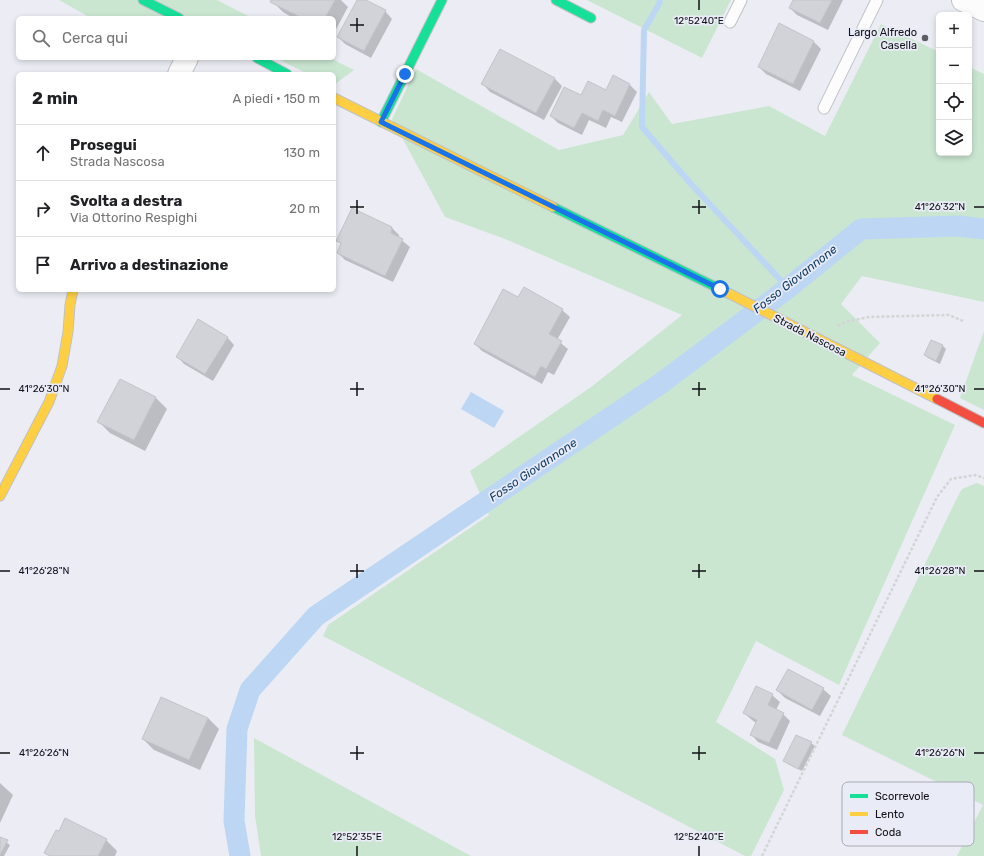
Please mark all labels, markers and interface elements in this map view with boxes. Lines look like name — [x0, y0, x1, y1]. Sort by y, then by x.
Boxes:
map controls — [936, 12, 972, 156]
button: + — [936, 12, 972, 48]
text: 12°52'40"E — [674, 15, 724, 27]
search box — [16, 16, 336, 60]
place label: Largo Alfredo Casella — [848, 26, 917, 52]
icon: search — [30, 27, 52, 49]
text: Cerca qui — [62, 29, 128, 47]
marker: Largo Alfredo Casella — [920, 33, 930, 43]
button: − — [936, 48, 972, 84]
route end — [396, 65, 414, 83]
button: locate — [936, 84, 972, 120]
text: 2 min — [32, 88, 78, 108]
text: A piedi · 150 m — [232, 91, 320, 106]
button: layers — [936, 120, 972, 156]
text: Prosegui — [70, 136, 137, 154]
icon: ahead — [32, 142, 54, 164]
text: 130 m — [284, 145, 320, 160]
text: Strada Nascosa — [70, 154, 165, 169]
text: Svolta a destra — [70, 192, 182, 210]
icon: right — [32, 198, 54, 220]
text: 20 m — [289, 201, 320, 216]
text: 41°26'32"N — [915, 201, 965, 213]
text: Via Ottorino Respighi — [70, 210, 197, 225]
water label: Fosso Giovannone — [750, 242, 840, 316]
icon: arrive — [32, 254, 54, 276]
text: Arrivo a destinazione — [70, 256, 228, 274]
route start — [711, 280, 729, 298]
street label: Strada Nascosa — [771, 311, 848, 359]
text: 41°26'30"N — [19, 383, 70, 395]
text: 41°26'30"N — [915, 383, 966, 395]
water label: Fosso Giovannone — [487, 435, 580, 504]
text: 41°26'28"N — [19, 565, 69, 577]
text: 41°26'28"N — [915, 565, 965, 577]
text: 41°26'26"N — [19, 747, 69, 759]
text: 41°26'26"N — [915, 747, 965, 759]
legend — [842, 782, 974, 846]
text: Scorrevole — [875, 790, 929, 803]
text: Lento — [875, 808, 904, 821]
text: Coda — [875, 826, 901, 839]
text: 12°52'35"E — [332, 831, 382, 843]
text: 12°52'40"E — [674, 831, 724, 843]

